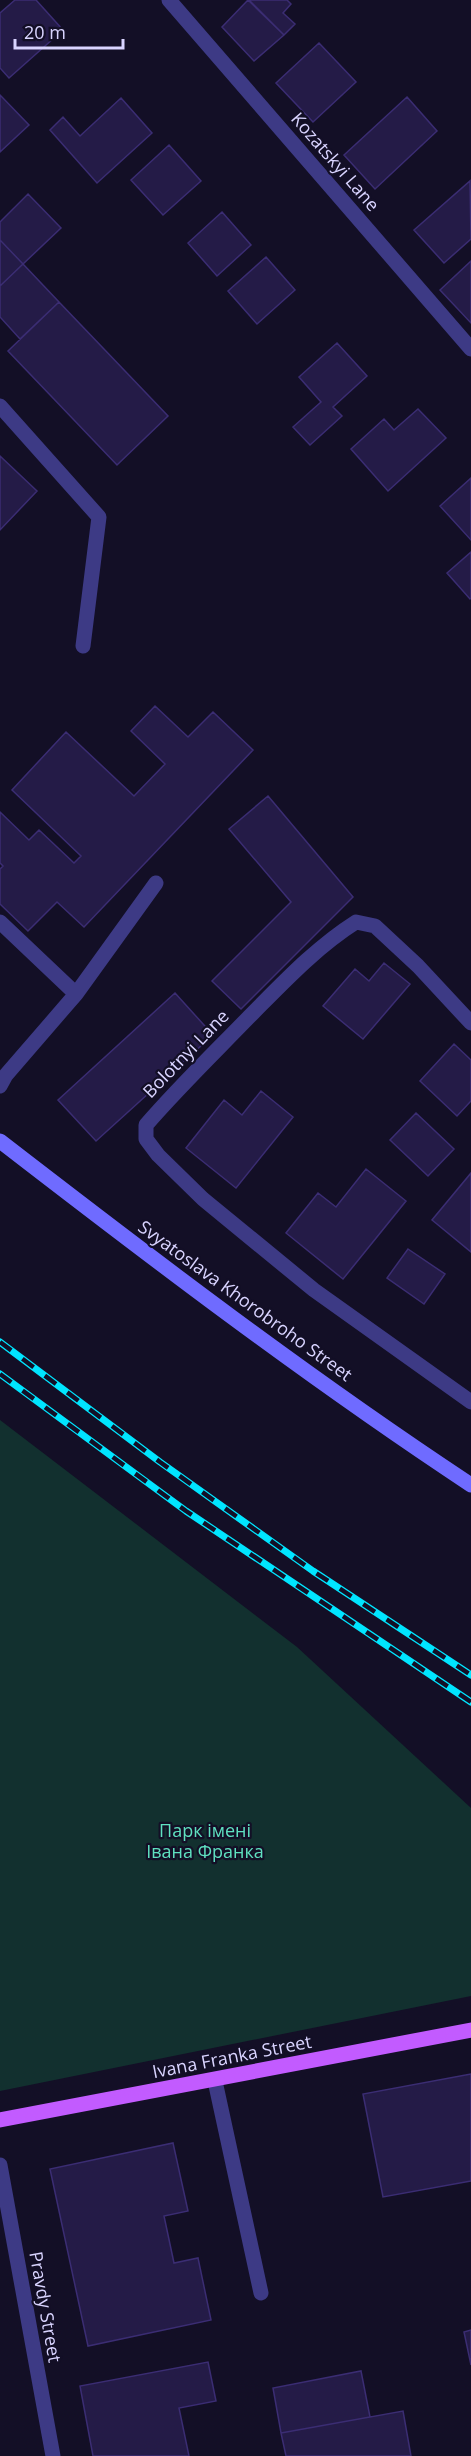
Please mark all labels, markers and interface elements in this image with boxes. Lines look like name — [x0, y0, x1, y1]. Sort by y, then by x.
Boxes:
scale bar — [15, 12, 123, 50]
text: 20 m — [24, 20, 66, 44]
street label: Kozatskyi Lane — [286, 107, 385, 216]
street label: Bolotnyi Lane — [137, 1004, 234, 1103]
street label: Svyatoslava Khorobroho Street — [134, 1214, 357, 1386]
park label: Парк імені Івана Франка — [146, 1818, 264, 1863]
street label: Ivana Franka Street — [150, 2029, 314, 2083]
street label: Pravdy Street — [24, 2250, 68, 2364]

